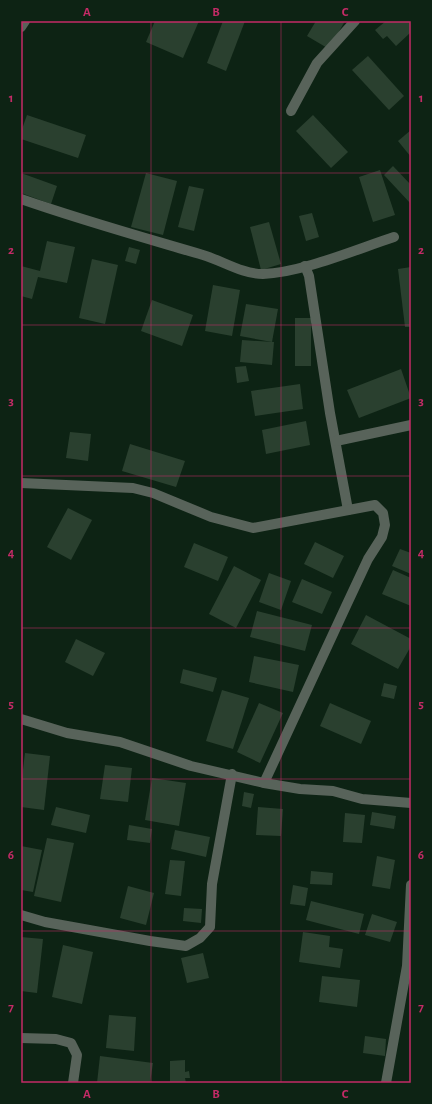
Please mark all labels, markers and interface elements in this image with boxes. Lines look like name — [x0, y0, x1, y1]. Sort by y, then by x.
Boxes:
text: A — [83, 6, 91, 19]
text: B — [212, 6, 220, 19]
text: C — [342, 6, 349, 19]
text: 1 — [9, 92, 13, 105]
text: 1 — [419, 92, 423, 105]
text: 2 — [8, 244, 14, 257]
text: 2 — [418, 244, 424, 257]
text: 3 — [8, 395, 14, 408]
text: 3 — [418, 395, 424, 408]
text: 4 — [8, 547, 15, 560]
text: 4 — [418, 547, 425, 560]
text: 5 — [8, 698, 14, 711]
text: 5 — [418, 698, 424, 711]
text: 6 — [8, 849, 14, 862]
text: 6 — [418, 849, 424, 862]
text: 7 — [8, 1001, 14, 1014]
text: 7 — [418, 1001, 424, 1014]
text: A — [83, 1088, 91, 1101]
text: B — [212, 1088, 220, 1101]
text: C — [342, 1088, 349, 1101]

